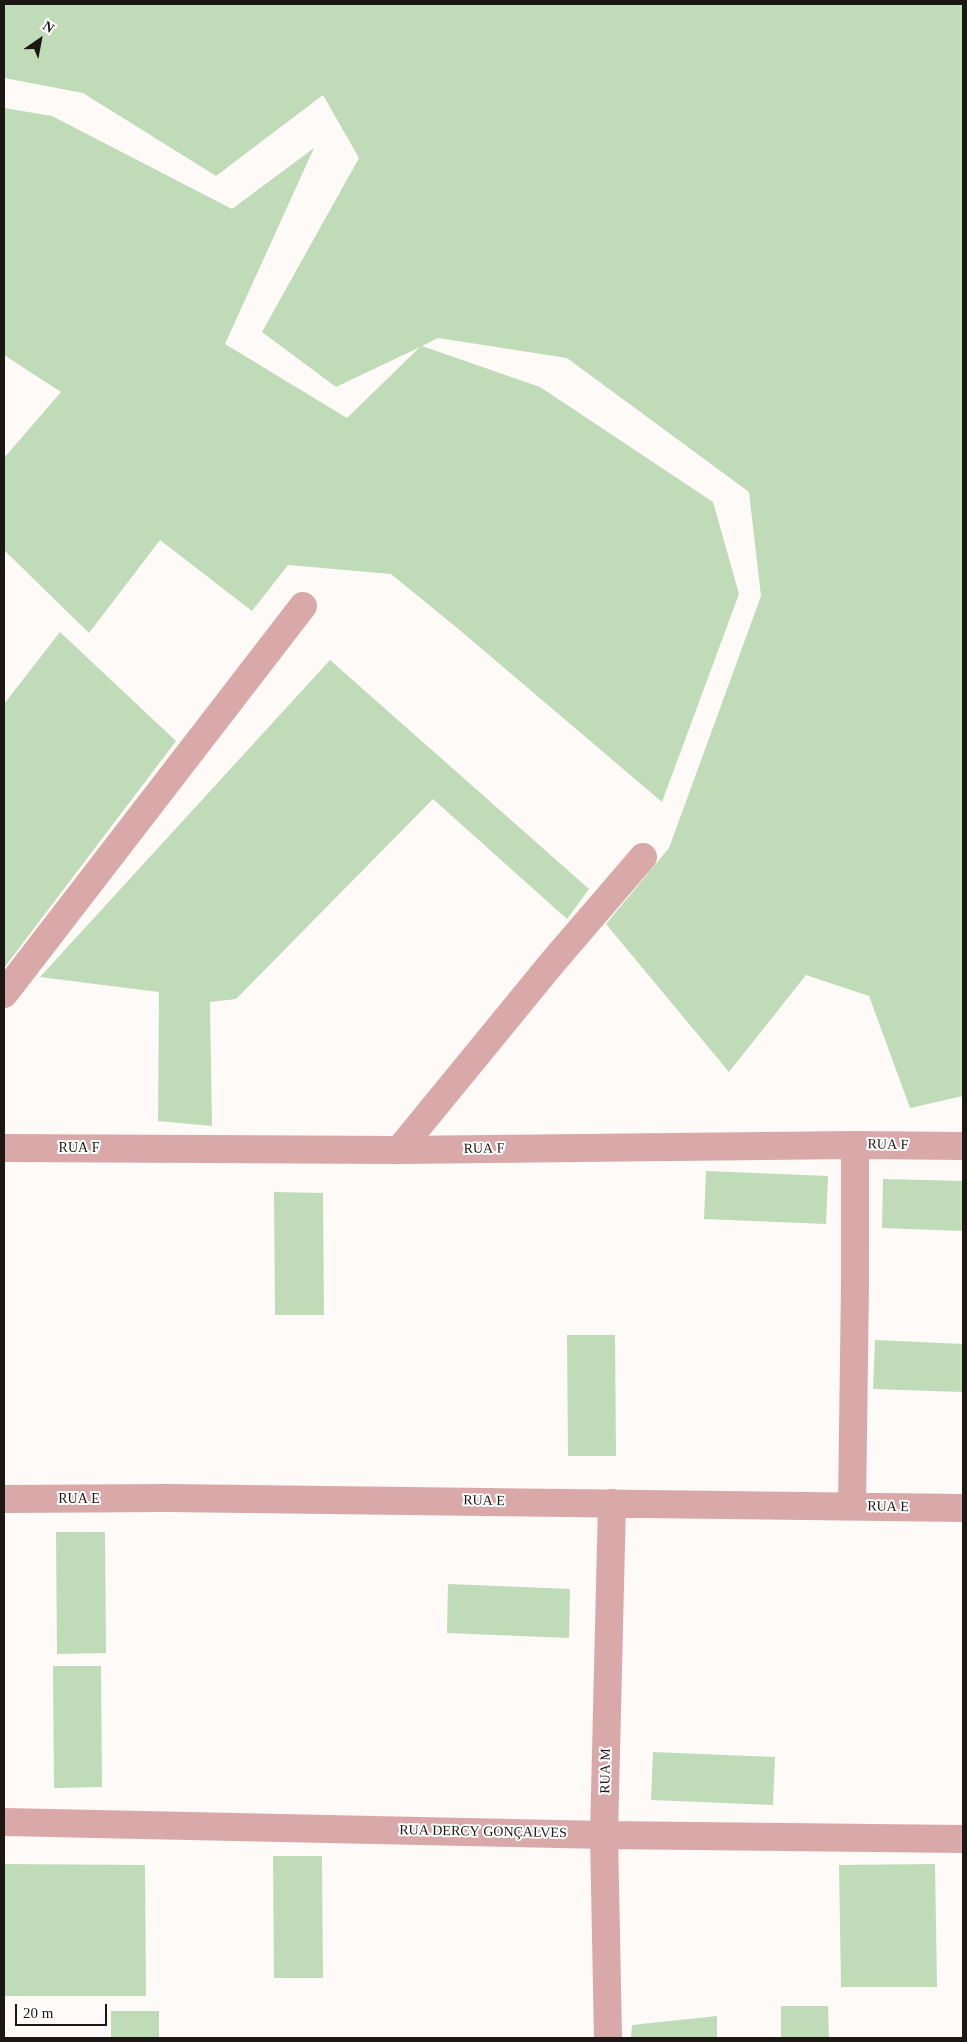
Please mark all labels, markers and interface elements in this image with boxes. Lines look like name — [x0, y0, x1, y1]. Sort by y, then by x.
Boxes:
north arrow — [15, 15, 65, 65]
text: N — [40, 18, 57, 36]
street label: RUA F — [867, 1136, 909, 1154]
street label: RUA F — [59, 1140, 99, 1156]
street label: RUA F — [463, 1140, 505, 1158]
street label: RUA E — [58, 1491, 100, 1507]
street label: RUA E — [463, 1492, 505, 1510]
street label: RUA E — [867, 1498, 909, 1516]
street label: RUA M — [597, 1748, 615, 1794]
street label: RUA DERCY GONÇALVES — [399, 1822, 567, 1842]
scale bar — [18, 1994, 110, 2026]
text: 20 m — [23, 2005, 53, 2021]

